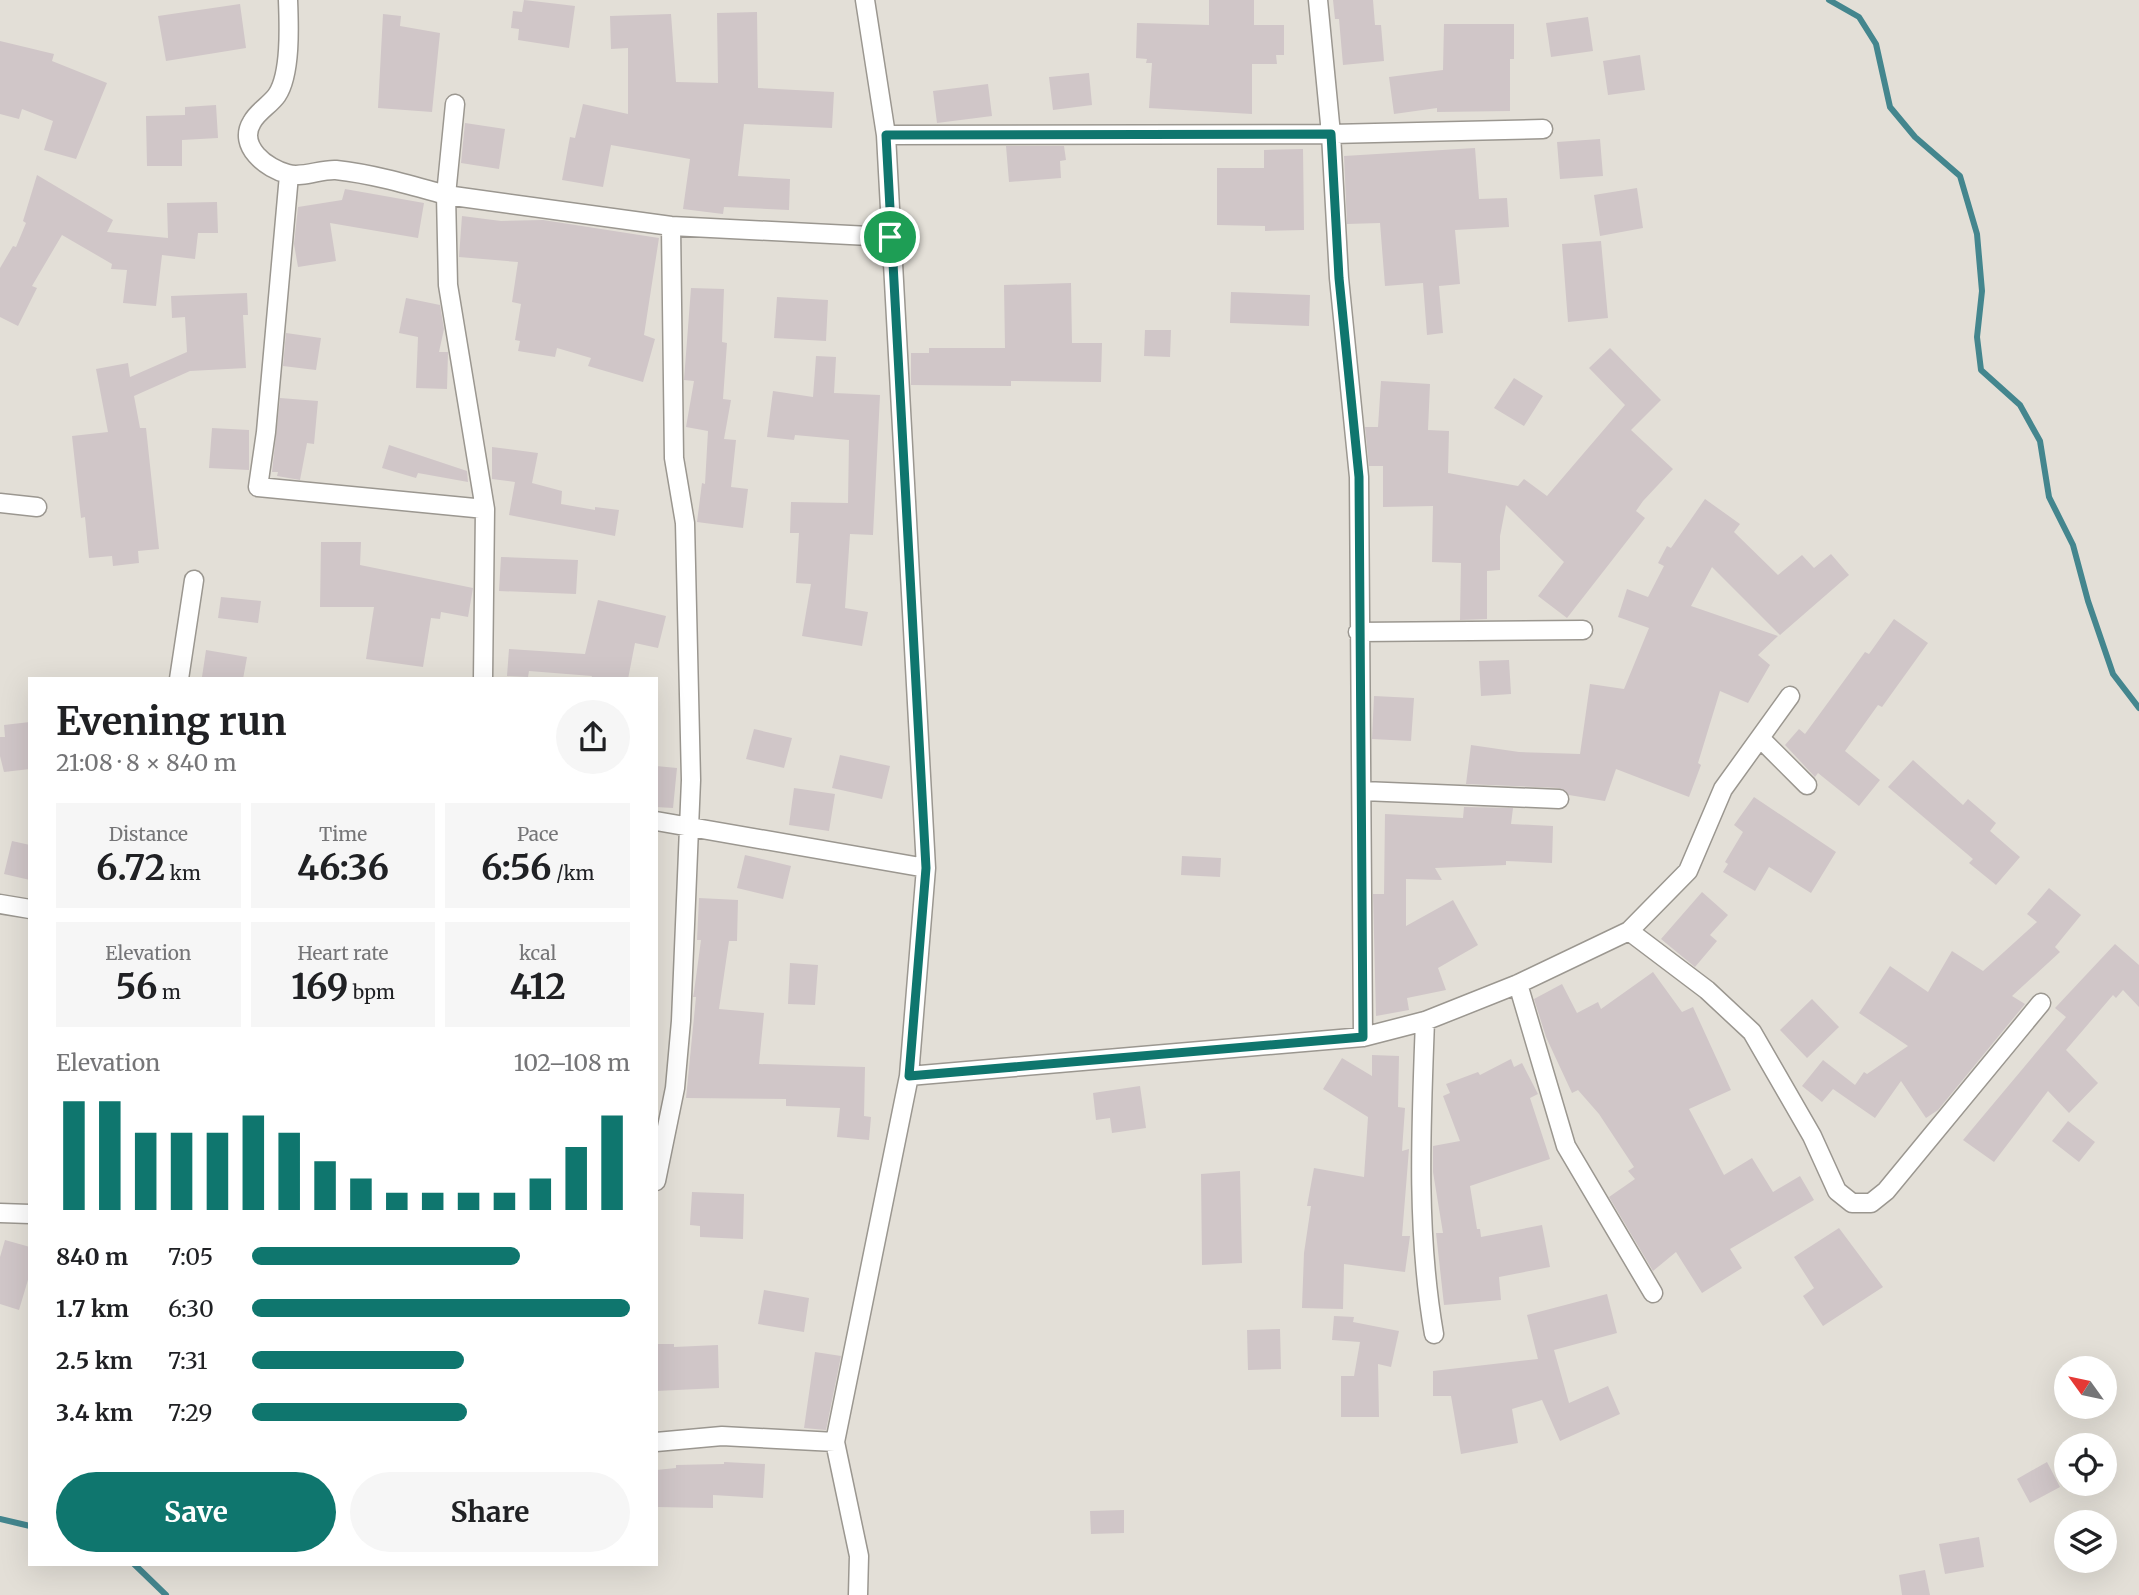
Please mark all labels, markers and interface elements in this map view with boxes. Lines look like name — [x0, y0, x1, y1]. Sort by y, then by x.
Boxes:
pin — [860, 207, 920, 267]
icon: arrive — [871, 218, 909, 256]
text: Evening run — [56, 698, 287, 745]
button: share — [556, 700, 630, 774]
text: 21:08 · 8 × 840 m — [56, 748, 237, 777]
text: Distance — [109, 822, 188, 846]
text: Time — [319, 822, 367, 846]
text: Pace — [517, 822, 558, 846]
text: 6.72 — [96, 846, 165, 890]
text: 46:36 — [297, 846, 389, 890]
text: 6:56 — [481, 846, 552, 890]
text: km — [165, 861, 201, 885]
text: /km — [552, 861, 594, 885]
text: Elevation — [105, 941, 191, 965]
text: Heart rate — [298, 941, 388, 965]
text: kcal — [519, 941, 556, 965]
text: 56 — [116, 965, 157, 1009]
text: 169 — [291, 965, 348, 1009]
text: 412 — [509, 965, 566, 1009]
text: m — [157, 980, 181, 1004]
text: bpm — [348, 980, 395, 1004]
text: Elevation — [56, 1048, 160, 1077]
text: 102–108 m — [514, 1048, 630, 1077]
text: 840 m — [56, 1242, 128, 1271]
text: 7:05 — [168, 1242, 213, 1271]
text: 1.7 km — [56, 1294, 129, 1323]
text: 6:30 — [168, 1294, 214, 1323]
text: 2.5 km — [56, 1346, 133, 1375]
text: 7:31 — [168, 1346, 207, 1375]
north arrow — [2054, 1356, 2118, 1419]
map controls — [2054, 1356, 2117, 1573]
text: 3.4 km — [56, 1398, 133, 1427]
text: 7:29 — [168, 1398, 212, 1427]
button: locate — [2054, 1433, 2117, 1496]
button: Save — [56, 1472, 336, 1552]
button: Share — [350, 1472, 630, 1552]
button: layers — [2054, 1510, 2117, 1573]

